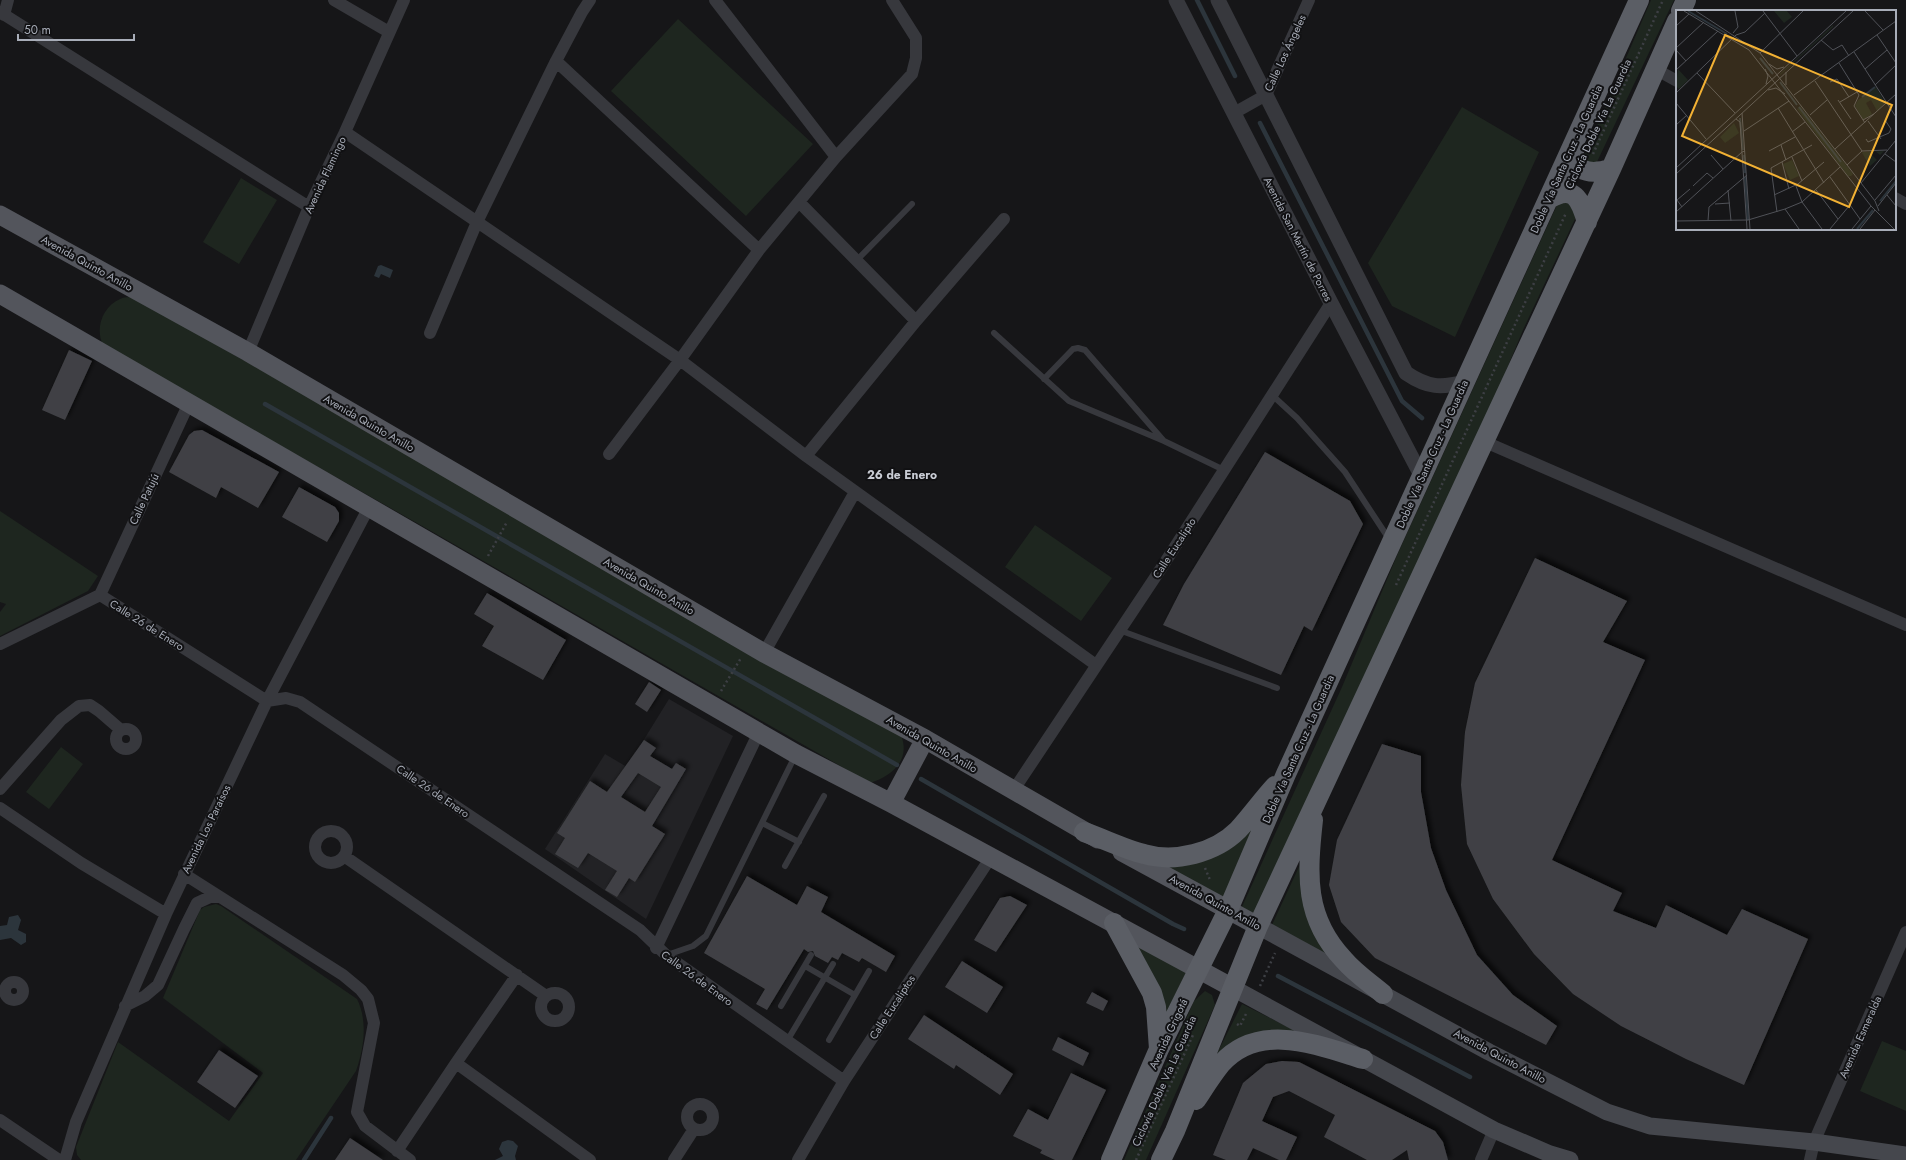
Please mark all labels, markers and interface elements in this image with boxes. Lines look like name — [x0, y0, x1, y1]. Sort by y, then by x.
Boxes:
inset map — [1676, 10, 1896, 230]
street label: Calle Los Ángeles — [1260, 11, 1310, 94]
scale bar — [18, 16, 134, 42]
text: 50 m — [24, 21, 51, 39]
street label: Ciclovía Doble Vía La Guardia — [1561, 56, 1635, 192]
street label: Doble Vía Santa Cruz - La Guardia — [1526, 82, 1606, 236]
street label: Avenida Flamingo — [300, 134, 350, 216]
street label: Avenida San Martín de Porres — [1260, 174, 1337, 305]
street label: Avenida Quinto Anillo — [38, 231, 136, 295]
street label: Doble Vía Santa Cruz - La Guardia — [1392, 377, 1472, 531]
street label: Avenida Quinto Anillo — [321, 390, 417, 456]
district label: 26 de Enero — [867, 466, 937, 484]
street label: Calle Patujú — [125, 471, 163, 527]
street label: Calle Eucalipto — [1148, 514, 1200, 582]
street label: Avenida Quinto Anillo — [601, 553, 697, 619]
street label: Calle 26 de Enero — [107, 596, 187, 654]
street label: Doble Vía Santa Cruz - La Guardia — [1258, 672, 1338, 826]
street label: Avenida Quinto Anillo — [884, 711, 980, 777]
street label: Calle 26 de Enero — [393, 761, 473, 821]
street label: Avenida Los Paraísos — [178, 781, 235, 876]
street label: Avenida Quinto Anillo — [1166, 870, 1264, 934]
street label: Calle 26 de Enero — [658, 947, 736, 1009]
street label: Calle Eucaliptos — [865, 971, 919, 1042]
street label: Avenida Esmeralda — [1835, 993, 1885, 1081]
street label: Avenida Grigotá — [1145, 996, 1191, 1072]
street label: Ciclovía Doble Vía La Guardia — [1128, 1013, 1200, 1149]
street label: Avenida Quinto Anillo — [1451, 1025, 1549, 1087]

